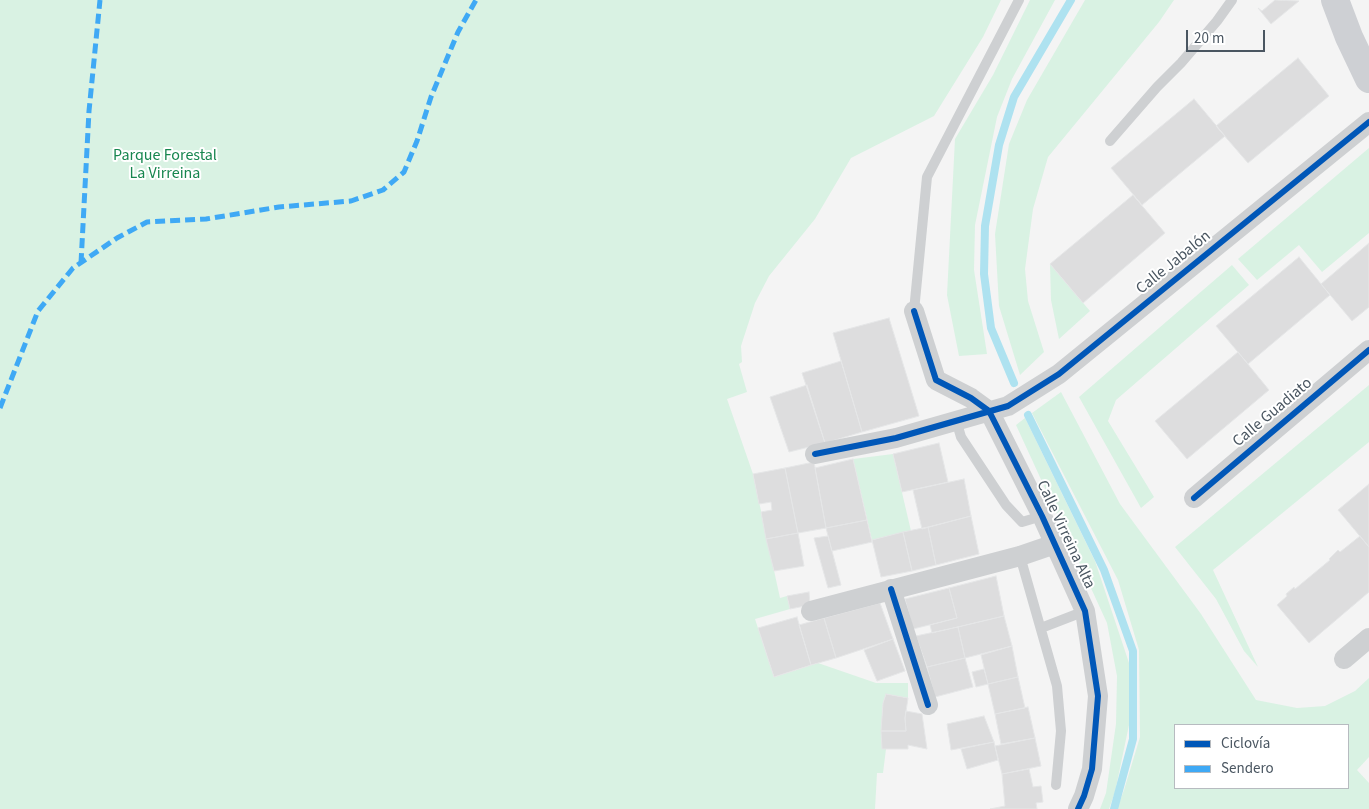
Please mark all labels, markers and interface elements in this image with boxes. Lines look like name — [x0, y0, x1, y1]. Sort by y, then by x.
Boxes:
scale bar — [1189, 20, 1268, 52]
text: 20 m — [1194, 28, 1224, 49]
park label: Parque Forestal La Virreina — [113, 146, 217, 184]
street label: Calle Jabalón — [1133, 227, 1215, 299]
street label: Calle Guadiato — [1229, 374, 1317, 452]
street label: Calle Virreina Alta — [1031, 478, 1099, 592]
legend — [1174, 724, 1349, 789]
text: Ciclovía — [1221, 733, 1270, 754]
text: Sendero — [1221, 758, 1274, 779]

